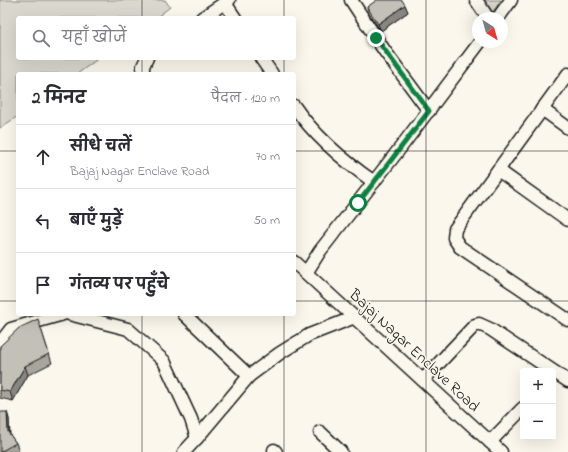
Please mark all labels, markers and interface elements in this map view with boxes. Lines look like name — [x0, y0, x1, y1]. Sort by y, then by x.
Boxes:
north arrow — [472, 12, 508, 48]
search box — [16, 16, 296, 60]
icon: search — [30, 27, 52, 49]
text: यहाँ खोजें — [62, 27, 126, 49]
route end — [367, 29, 385, 47]
text: 2 मिनट — [32, 86, 86, 111]
text: पैदल · 120 m — [211, 89, 280, 108]
text: सीधे चलें — [70, 136, 131, 158]
icon: ahead — [32, 146, 54, 168]
text: 70 m — [256, 147, 280, 166]
text: Bajaj Nagar Enclave Road — [70, 162, 209, 181]
route start — [349, 194, 367, 212]
icon: left — [32, 210, 54, 232]
text: बाएँ मुड़ें — [70, 210, 123, 232]
text: 50 m — [254, 211, 280, 230]
icon: arrive — [32, 274, 54, 296]
text: गंतव्य पर पहुँचे — [70, 274, 169, 296]
street label: Bajaj Nagar Enclave Road — [342, 283, 485, 418]
map controls — [520, 368, 556, 440]
button: + — [520, 368, 556, 404]
button: − — [520, 404, 556, 440]

